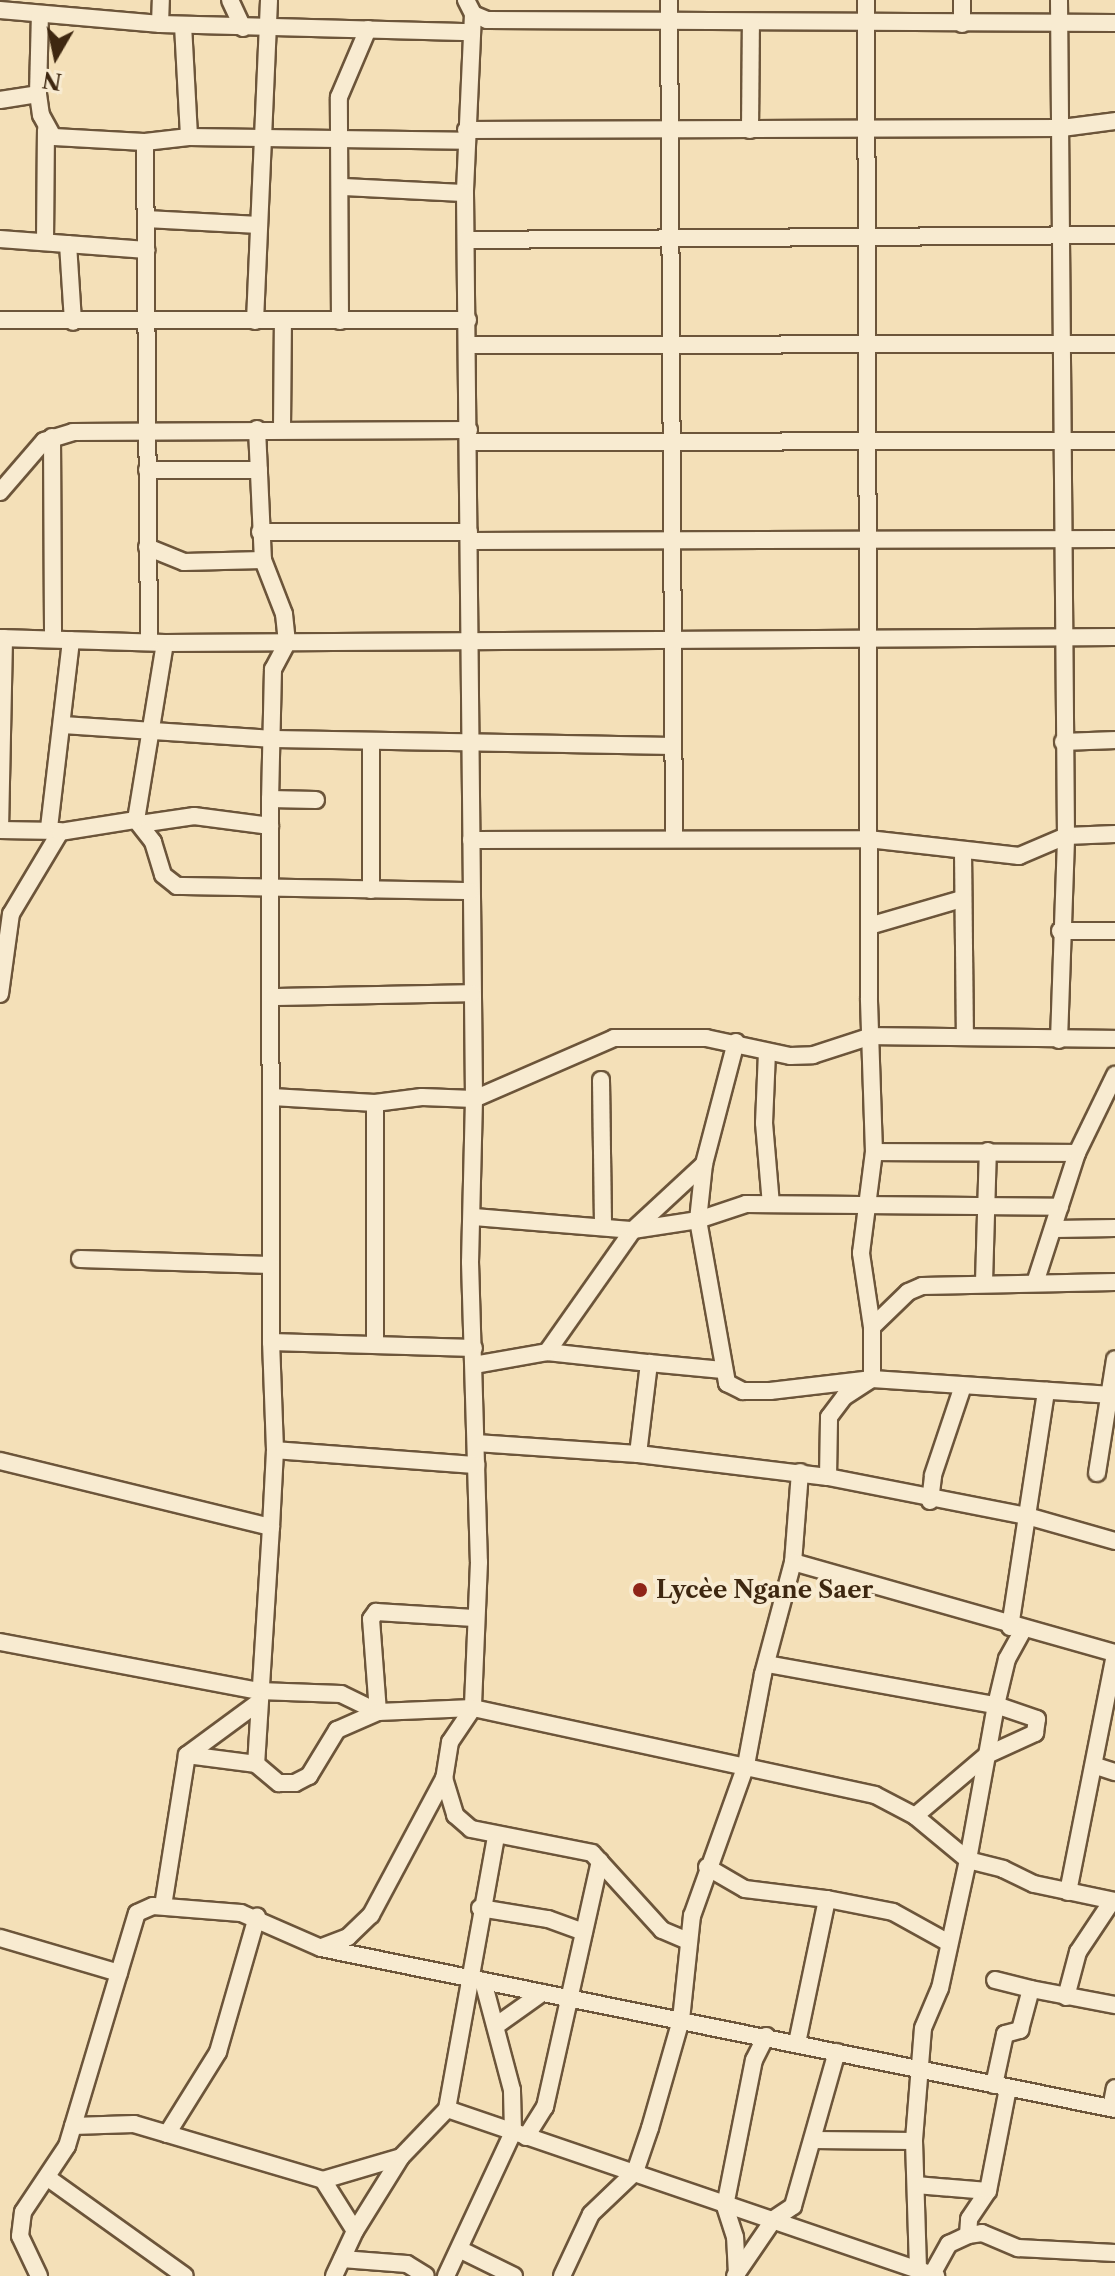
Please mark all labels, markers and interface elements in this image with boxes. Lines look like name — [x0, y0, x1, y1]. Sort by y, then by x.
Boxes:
north arrow — [16, 16, 96, 96]
text: N — [41, 65, 64, 95]
place label: Lycèe Ngane Saer — [656, 1576, 873, 1604]
marker: Lycèe Ngane Saer — [631, 1581, 649, 1599]

